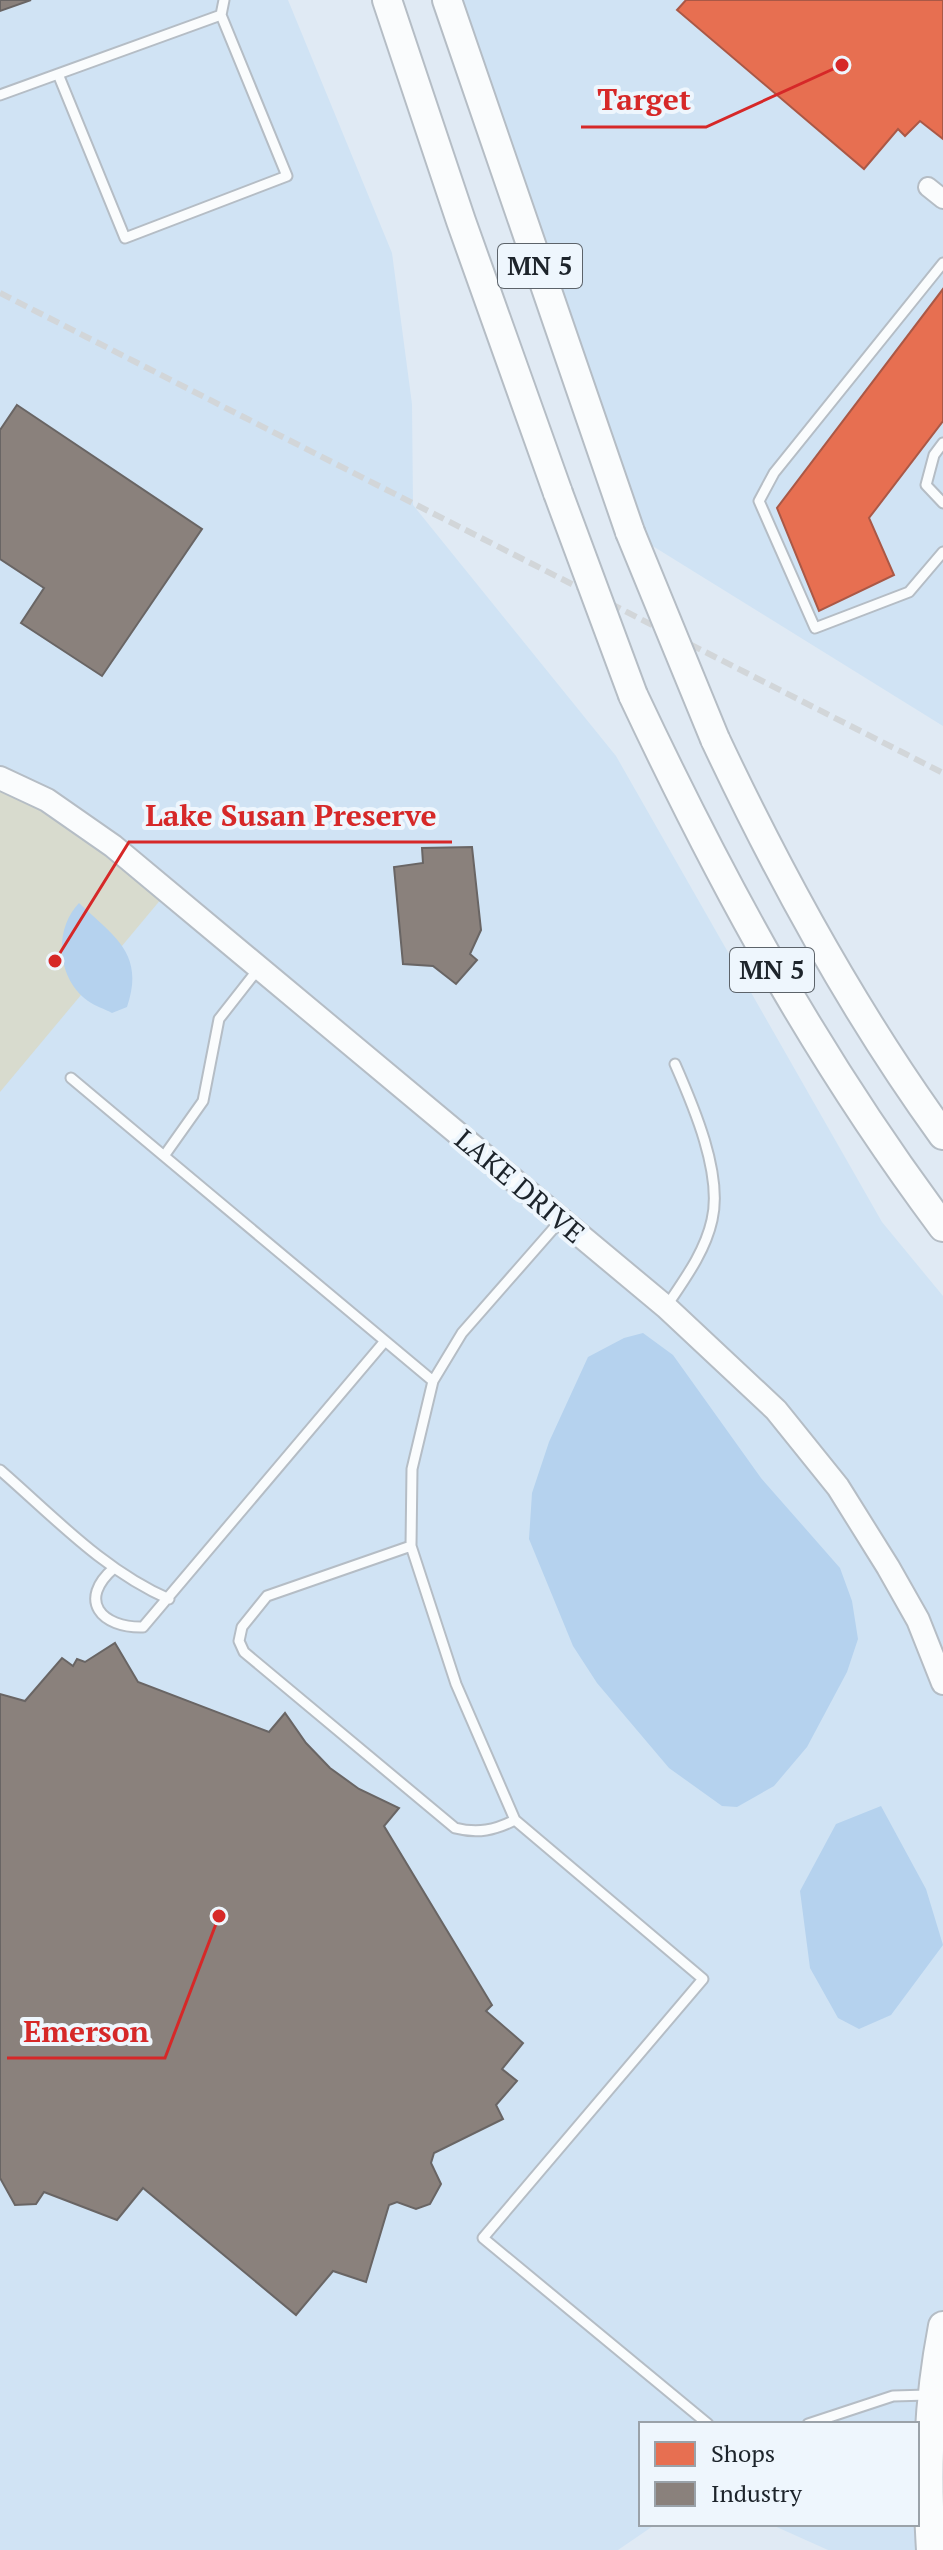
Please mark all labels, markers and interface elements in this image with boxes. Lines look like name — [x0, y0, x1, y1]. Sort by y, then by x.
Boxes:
callout: Target — [581, 73, 706, 127]
text: Target — [597, 79, 691, 119]
road number: MN 5 — [498, 244, 582, 288]
callout: Lake Susan Preserve — [129, 788, 452, 842]
text: Lake Susan Preserve — [145, 795, 437, 835]
road number: MN 5 — [730, 948, 814, 992]
street label: LAKE DRIVE — [448, 1120, 593, 1251]
callout: Emerson — [7, 2004, 165, 2058]
text: Emerson — [23, 2011, 149, 2051]
legend — [639, 2422, 919, 2526]
text: Shops — [711, 2437, 775, 2469]
text: Industry — [711, 2477, 803, 2509]

